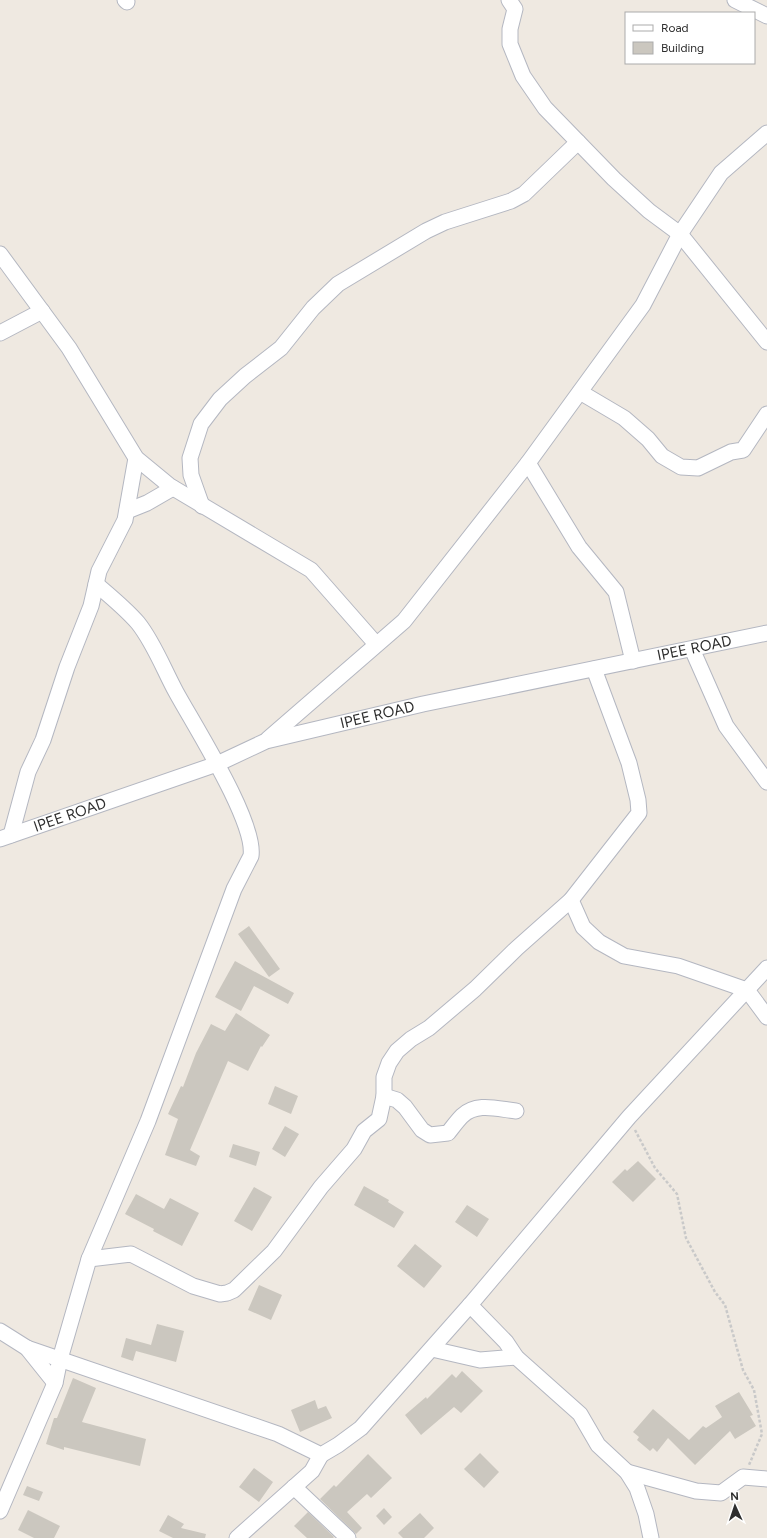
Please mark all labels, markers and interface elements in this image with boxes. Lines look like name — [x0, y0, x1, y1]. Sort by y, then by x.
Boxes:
legend — [625, 12, 755, 64]
text: Road — [661, 21, 689, 35]
text: Building — [661, 41, 704, 55]
street label: IPEE ROAD — [655, 632, 733, 664]
street label: IPEE ROAD — [338, 697, 416, 732]
street label: IPEE ROAD — [31, 794, 109, 836]
north arrow — [715, 1486, 755, 1526]
text: N — [730, 1490, 739, 1503]

